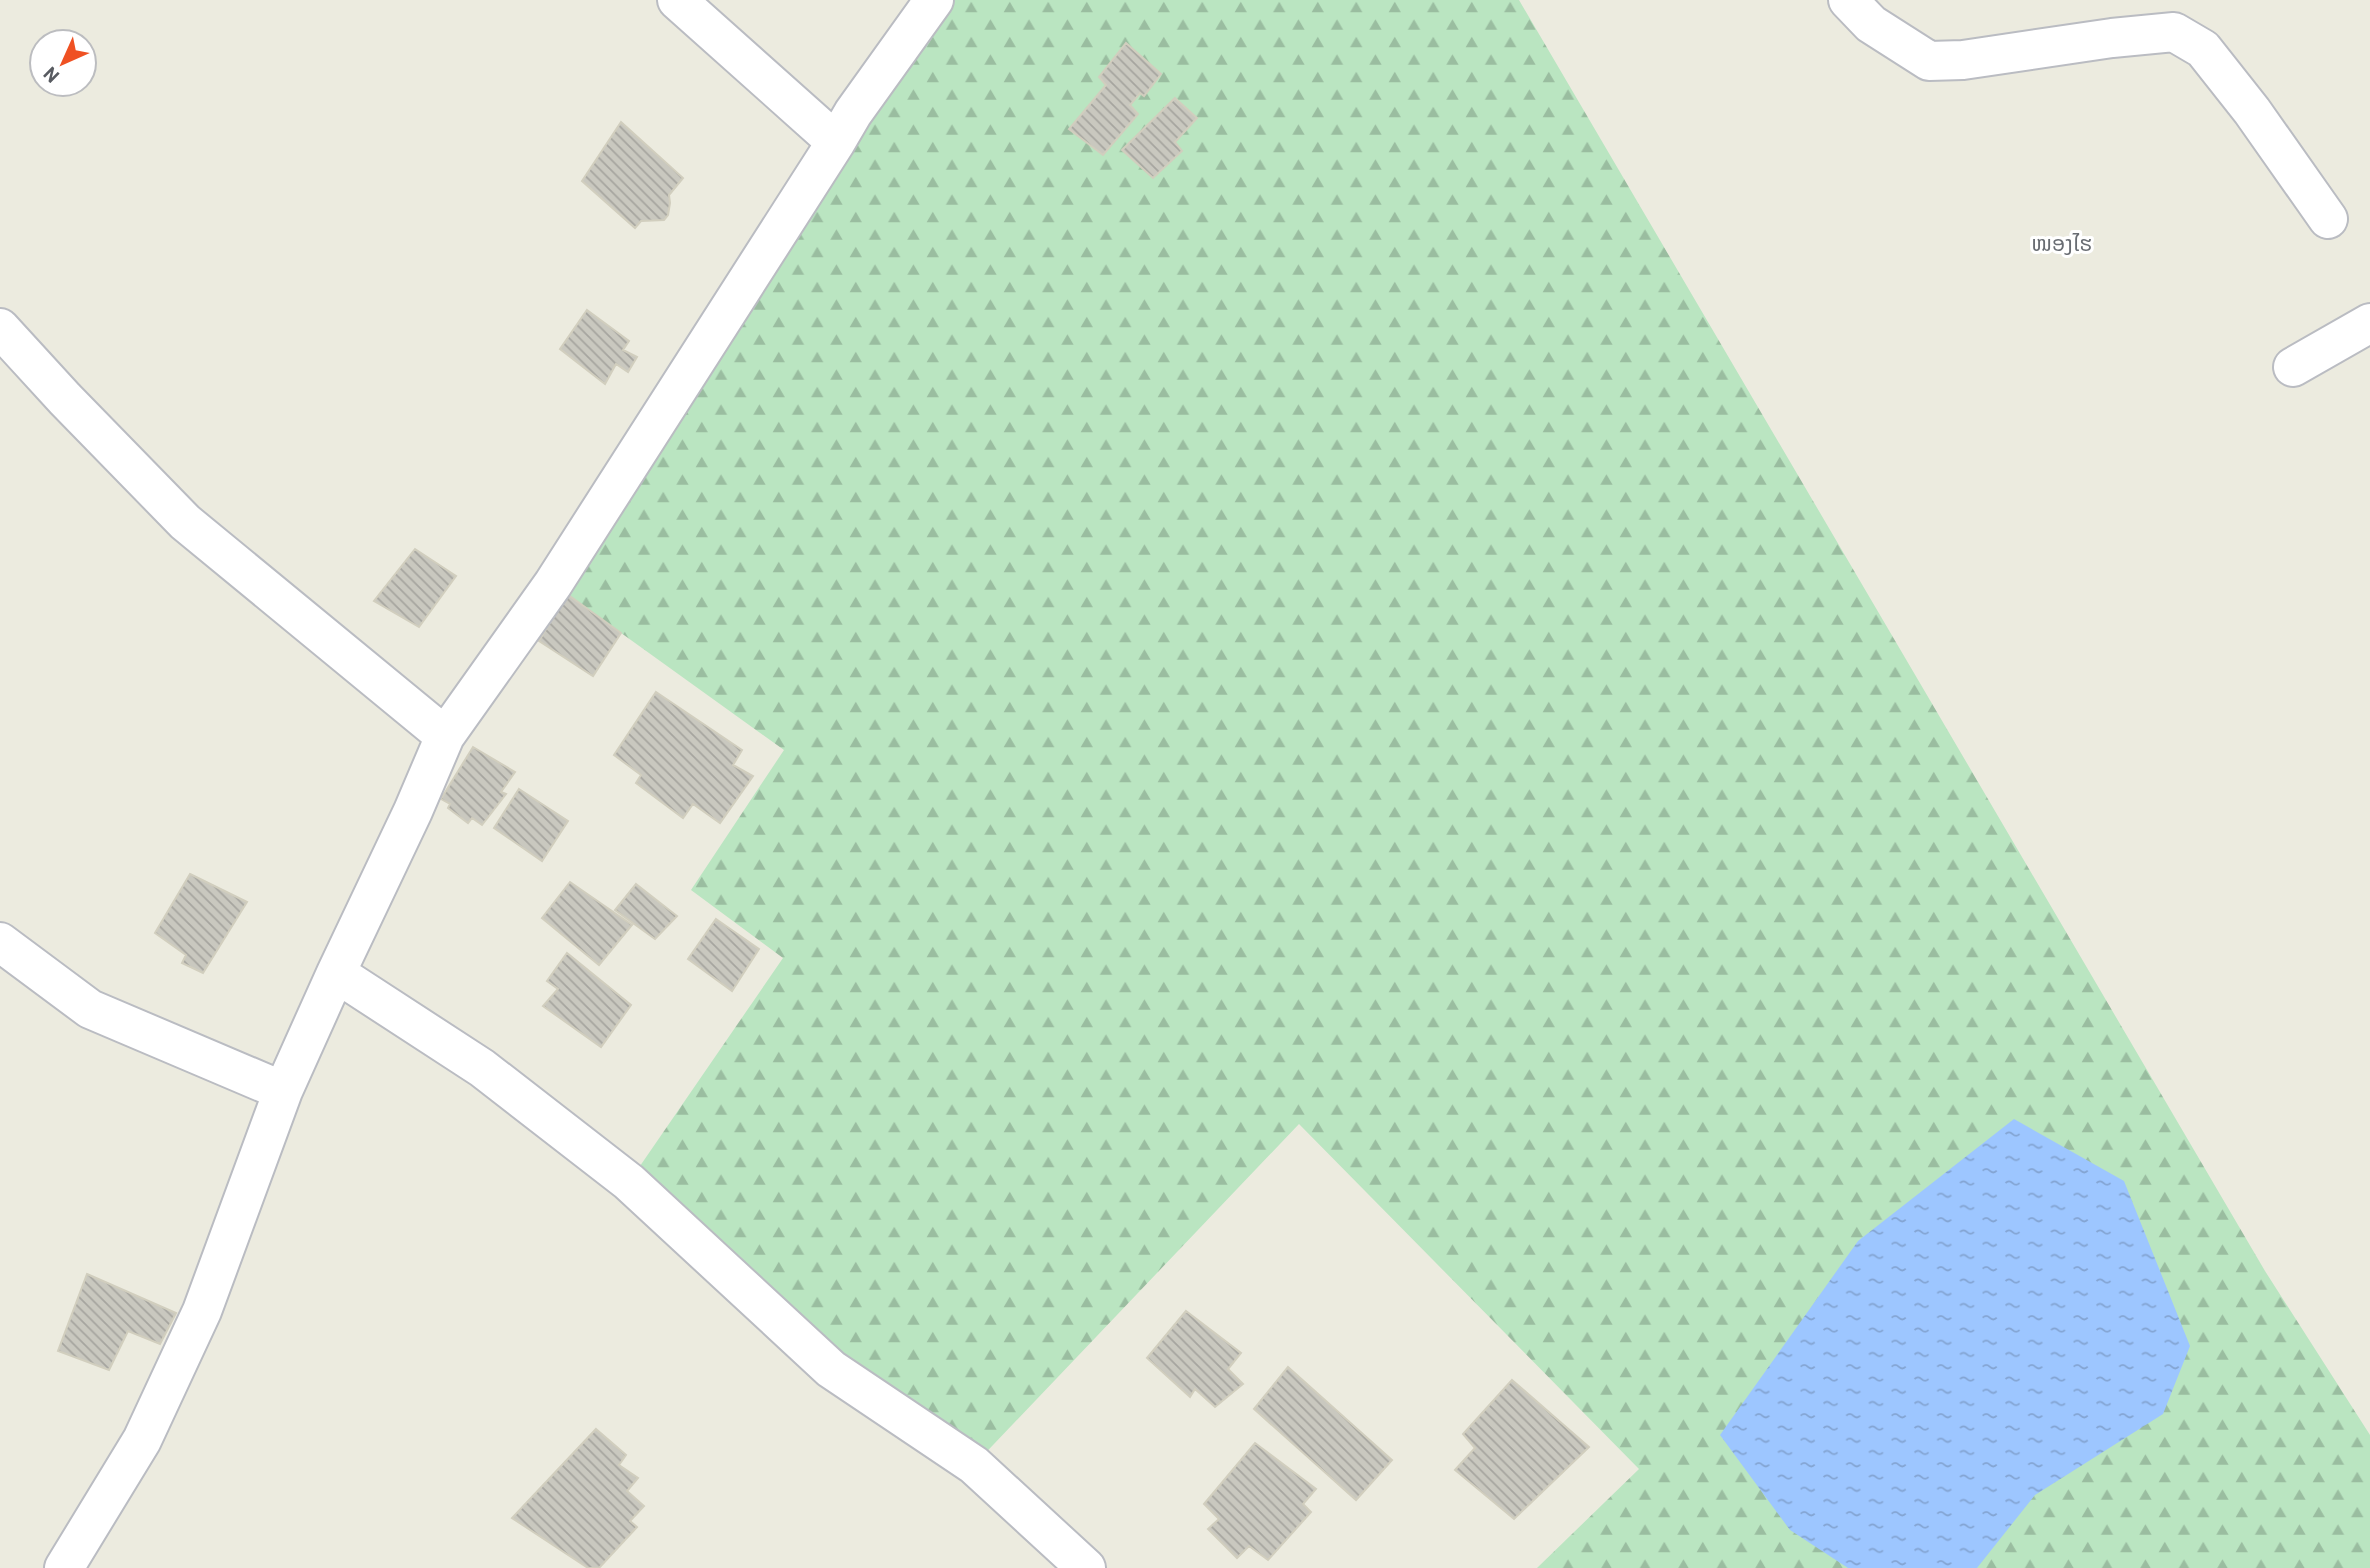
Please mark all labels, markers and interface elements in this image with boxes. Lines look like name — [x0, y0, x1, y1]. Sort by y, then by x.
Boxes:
north arrow — [28, 28, 98, 98]
text: N — [38, 63, 63, 88]
district label: ໜອງໄຮ — [2032, 230, 2092, 255]

